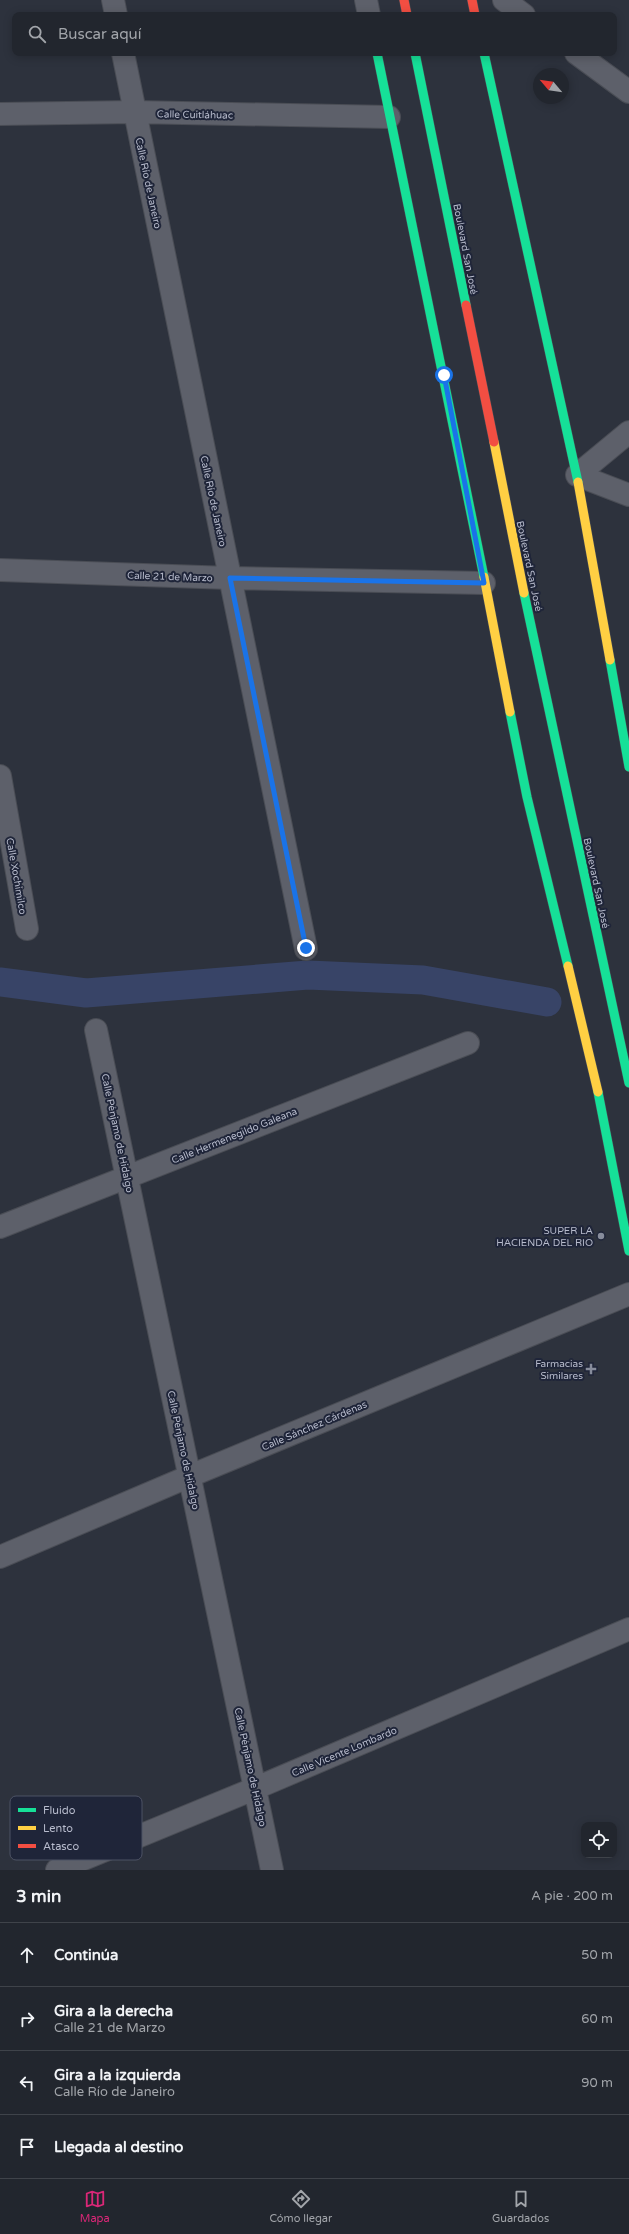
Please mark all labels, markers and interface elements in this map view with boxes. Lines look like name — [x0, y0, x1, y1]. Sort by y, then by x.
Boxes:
search box — [12, 12, 617, 56]
icon: search — [26, 23, 48, 45]
text: Buscar aquí — [58, 25, 141, 43]
north arrow — [533, 68, 569, 104]
street label: Calle Cuitláhuac — [157, 108, 233, 122]
street label: Calle Río de Janeiro — [132, 136, 164, 230]
street label: Boulevard San José — [450, 203, 480, 296]
route start — [435, 366, 453, 384]
street label: Calle Río de Janeiro — [197, 454, 229, 548]
street label: Boulevard San José — [514, 520, 545, 613]
street label: Calle 21 de Marzo — [127, 570, 213, 584]
street label: Calle Xochimilco — [3, 837, 29, 915]
street label: Boulevard San José — [581, 837, 612, 930]
route end — [297, 939, 315, 957]
street label: Calle Pénjamo de Hidalgo — [99, 1073, 136, 1194]
street label: Calle Hermenegildo Galeana — [170, 1105, 299, 1167]
place label: SUPER LA HACIENDA DEL RIO — [496, 1225, 593, 1249]
marker: SUPER LA HACIENDA DEL RIO — [596, 1231, 606, 1241]
place label: Farmacias Similares — [535, 1358, 583, 1382]
marker: Farmacias Similares — [586, 1364, 596, 1374]
street label: Calle Pénjamo de Hidalgo — [165, 1390, 202, 1511]
street label: Calle Sánchez Cárdenas — [260, 1398, 369, 1454]
street label: Calle Pénjamo de Hidalgo — [232, 1707, 269, 1828]
street label: Calle Vicente Lombardo — [290, 1724, 399, 1780]
legend — [10, 1796, 142, 1860]
text: Fluido — [43, 1804, 76, 1817]
text: Lento — [43, 1822, 73, 1835]
map controls — [581, 1822, 617, 1858]
button: locate — [581, 1822, 617, 1858]
text: Atasco — [43, 1840, 79, 1853]
text: 3 min — [16, 1886, 61, 1907]
text: A pie · 200 m — [531, 1888, 613, 1904]
icon: ahead — [16, 1944, 38, 1966]
text: Continúa — [54, 1946, 118, 1964]
text: 50 m — [581, 1947, 613, 1963]
text: Gira a la derecha — [54, 2002, 173, 2020]
icon: right — [16, 2008, 38, 2030]
text: 60 m — [581, 2011, 613, 2027]
text: Calle 21 de Marzo — [54, 2020, 165, 2036]
text: Gira a la izquierda — [54, 2066, 181, 2084]
icon: left — [16, 2072, 38, 2094]
text: 90 m — [581, 2075, 613, 2091]
text: Calle Río de Janeiro — [54, 2084, 175, 2100]
icon: arrive — [16, 2136, 38, 2158]
text: Llegada al destino — [54, 2138, 183, 2156]
tab: Mapa — [80, 2188, 110, 2225]
tab: Cómo llegar — [269, 2188, 332, 2225]
tab: Guardados — [492, 2188, 549, 2225]

